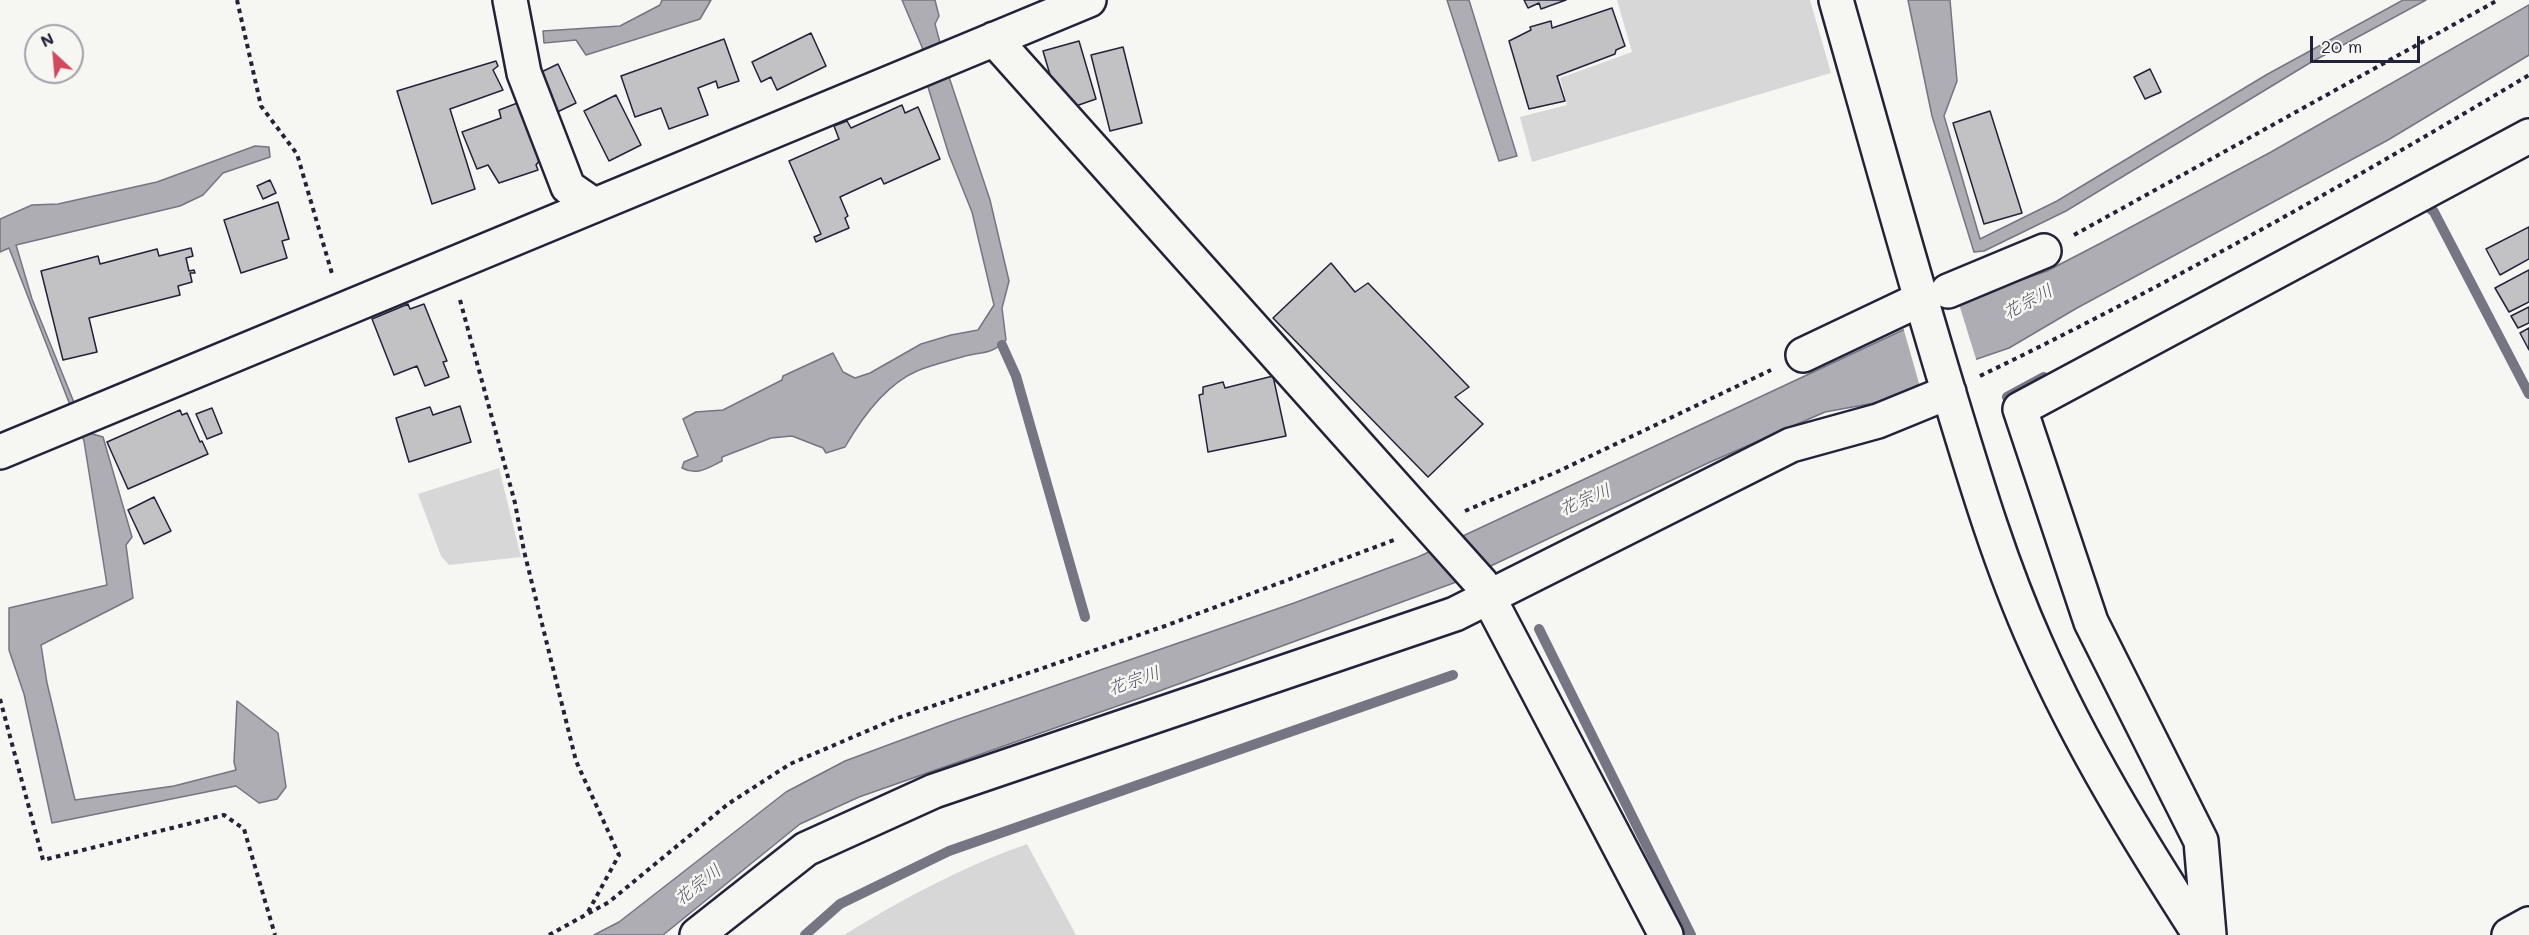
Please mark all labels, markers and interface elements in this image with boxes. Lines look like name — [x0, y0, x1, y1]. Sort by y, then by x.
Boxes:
north arrow — [24, 24, 84, 84]
scale bar — [2313, 24, 2422, 62]
text: N — [37, 27, 57, 51]
text: 20 m — [2321, 34, 2362, 58]
water label: 花宗川 — [1999, 280, 2057, 324]
water label: 花宗川 — [1556, 480, 1614, 520]
water label: 花宗川 — [1105, 662, 1163, 700]
water label: 花宗川 — [670, 860, 726, 910]

